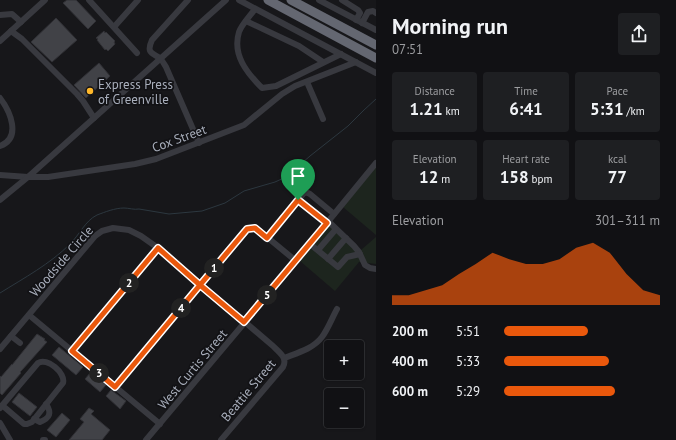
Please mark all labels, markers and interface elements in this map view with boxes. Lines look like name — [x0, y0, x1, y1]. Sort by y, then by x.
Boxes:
text: Morning run — [392, 12, 508, 40]
button: share — [618, 13, 660, 55]
text: 07:51 — [392, 41, 423, 58]
place label: Express Press of Greenville — [98, 76, 173, 108]
text: Distance — [415, 84, 455, 98]
text: Time — [514, 84, 538, 98]
text: Pace — [607, 84, 628, 98]
marker: Express Press of Greenville — [85, 86, 95, 96]
text: 1.21 — [410, 98, 443, 120]
text: 6:41 — [509, 98, 543, 120]
text: 5:31 — [590, 98, 624, 120]
text: km — [443, 104, 460, 118]
text: /km — [624, 104, 645, 118]
street label: Cox Street — [150, 121, 209, 156]
text: Elevation — [413, 152, 457, 166]
text: Heart rate — [502, 152, 550, 166]
text: kcal — [608, 152, 627, 166]
pin — [281, 159, 315, 200]
icon: arrive — [287, 165, 309, 187]
text: 12 — [419, 166, 438, 188]
text: 158 — [500, 166, 529, 188]
text: 77 — [608, 166, 627, 188]
text: m — [438, 172, 450, 186]
text: bpm — [529, 172, 552, 186]
text: Elevation — [392, 212, 444, 229]
text: 301–311 m — [595, 212, 660, 229]
street label: Woodside Circle — [26, 222, 97, 300]
pin: 1 — [204, 258, 224, 278]
text: 1 — [211, 261, 217, 275]
pin: 2 — [119, 273, 139, 293]
text: 2 — [126, 276, 132, 290]
pin: 5 — [257, 285, 277, 305]
text: 5 — [264, 288, 270, 302]
pin: 4 — [171, 298, 191, 318]
text: 4 — [178, 301, 184, 315]
text: 200 m — [392, 323, 428, 340]
text: 5:51 — [456, 323, 480, 340]
street label: West Curtis Street — [154, 325, 231, 413]
map controls — [324, 340, 364, 428]
button: + — [324, 340, 364, 380]
text: 400 m — [392, 353, 428, 370]
text: 5:33 — [456, 353, 480, 370]
street label: Beattie Street — [217, 355, 280, 425]
pin: 3 — [89, 363, 109, 383]
text: 3 — [96, 366, 102, 380]
text: 600 m — [392, 383, 428, 400]
text: 5:29 — [456, 383, 480, 400]
button: − — [324, 388, 364, 428]

